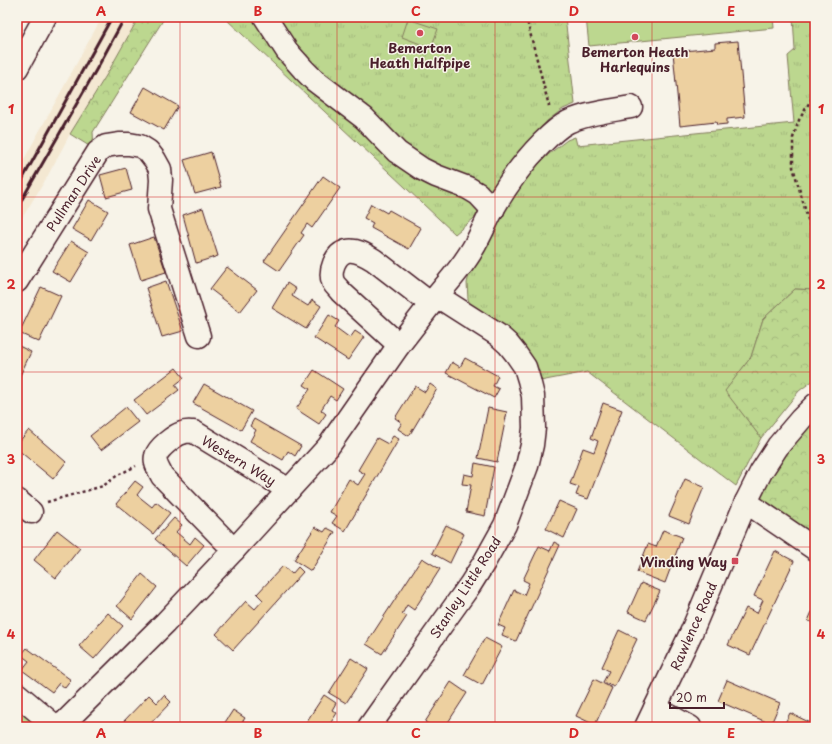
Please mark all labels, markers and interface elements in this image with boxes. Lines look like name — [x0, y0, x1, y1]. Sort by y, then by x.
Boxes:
text: A — [96, 1, 106, 20]
text: B — [254, 1, 263, 20]
text: C — [411, 1, 421, 20]
text: D — [569, 1, 579, 20]
text: E — [727, 1, 735, 20]
marker: Bemerton Heath Halfpipe — [415, 28, 425, 38]
marker: Bemerton Heath Harlequins — [630, 32, 640, 42]
place label: Bemerton Heath Halfpipe — [370, 38, 470, 72]
place label: Bemerton Heath Harlequins — [582, 42, 688, 76]
text: 1 — [8, 99, 14, 118]
text: 1 — [818, 99, 824, 118]
street label: Pullman Drive — [41, 151, 105, 235]
text: 2 — [6, 274, 16, 293]
text: 2 — [816, 274, 826, 293]
street label: Western Way — [198, 430, 280, 490]
text: 3 — [7, 449, 16, 468]
text: 3 — [817, 449, 826, 468]
street label: Stanley Little Road — [425, 532, 505, 642]
place label: Winding Way — [640, 552, 727, 571]
marker: Winding Way — [730, 556, 740, 566]
street label: Rawlence Road — [665, 578, 721, 673]
text: 4 — [7, 624, 16, 643]
text: 4 — [817, 624, 826, 643]
scale bar — [670, 684, 724, 710]
text: 20 m — [676, 688, 707, 706]
text: A — [96, 723, 106, 742]
text: B — [254, 723, 263, 742]
text: C — [411, 723, 421, 742]
text: D — [569, 723, 579, 742]
text: E — [727, 723, 735, 742]

